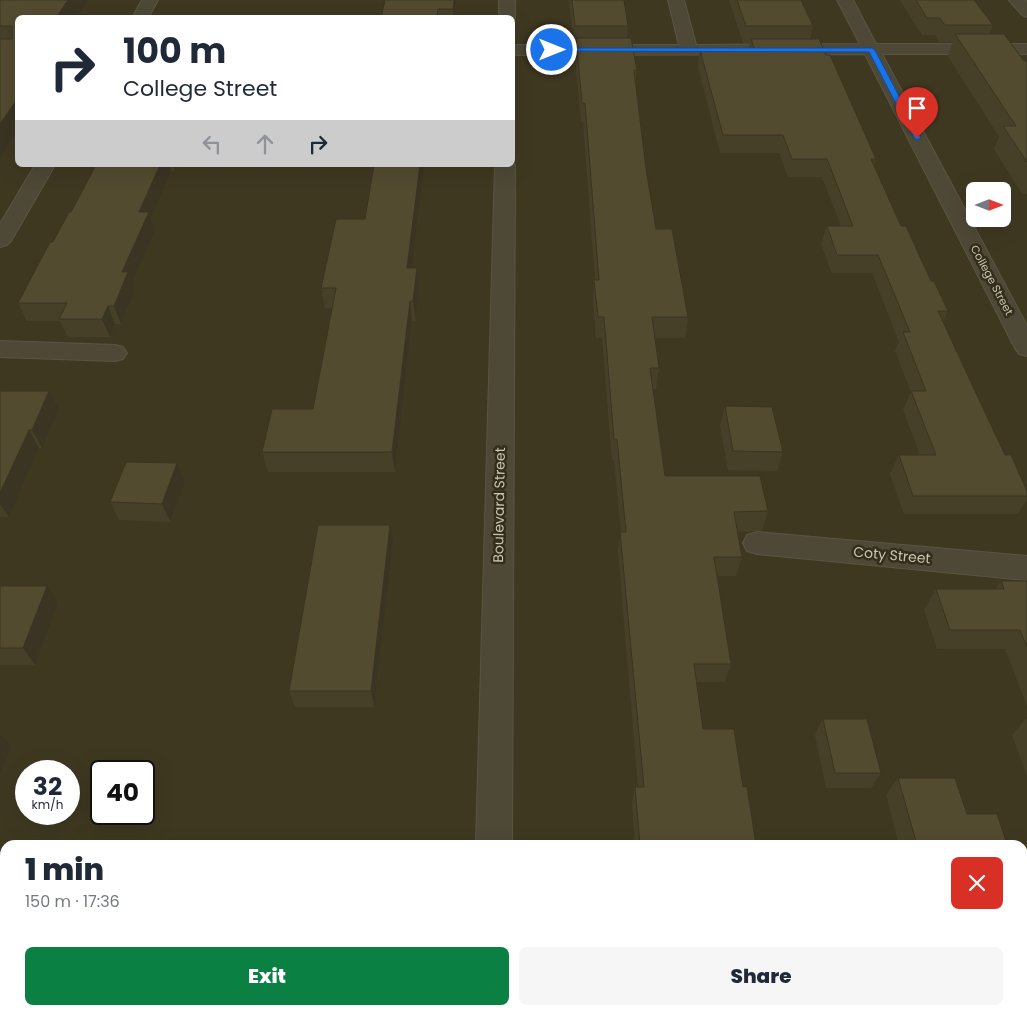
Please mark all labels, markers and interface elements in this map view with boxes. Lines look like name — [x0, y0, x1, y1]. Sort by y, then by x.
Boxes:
position arrow — [525, 23, 577, 75]
text: 100 m — [123, 26, 226, 75]
icon: right — [40, 35, 105, 100]
text: College Street — [123, 73, 277, 104]
pin — [896, 87, 938, 138]
icon: arrive — [903, 94, 931, 122]
icon: left — [198, 130, 226, 158]
icon: ahead — [251, 130, 279, 158]
icon: right — [304, 130, 332, 158]
north arrow — [966, 182, 1011, 228]
map controls — [966, 182, 1011, 227]
street label: College Street — [967, 242, 1017, 318]
street label: Boulevard Street — [488, 447, 510, 563]
street label: Coty Street — [853, 542, 931, 568]
speed limit sign: 40 — [90, 760, 155, 825]
text: 32 — [33, 769, 62, 804]
text: km/h — [32, 796, 63, 813]
text: 1 min — [25, 848, 104, 891]
button: close — [951, 857, 1003, 909]
text: 150 m · 17:36 — [25, 890, 120, 913]
button: Exit — [25, 947, 509, 1005]
button: Share — [519, 947, 1003, 1005]

